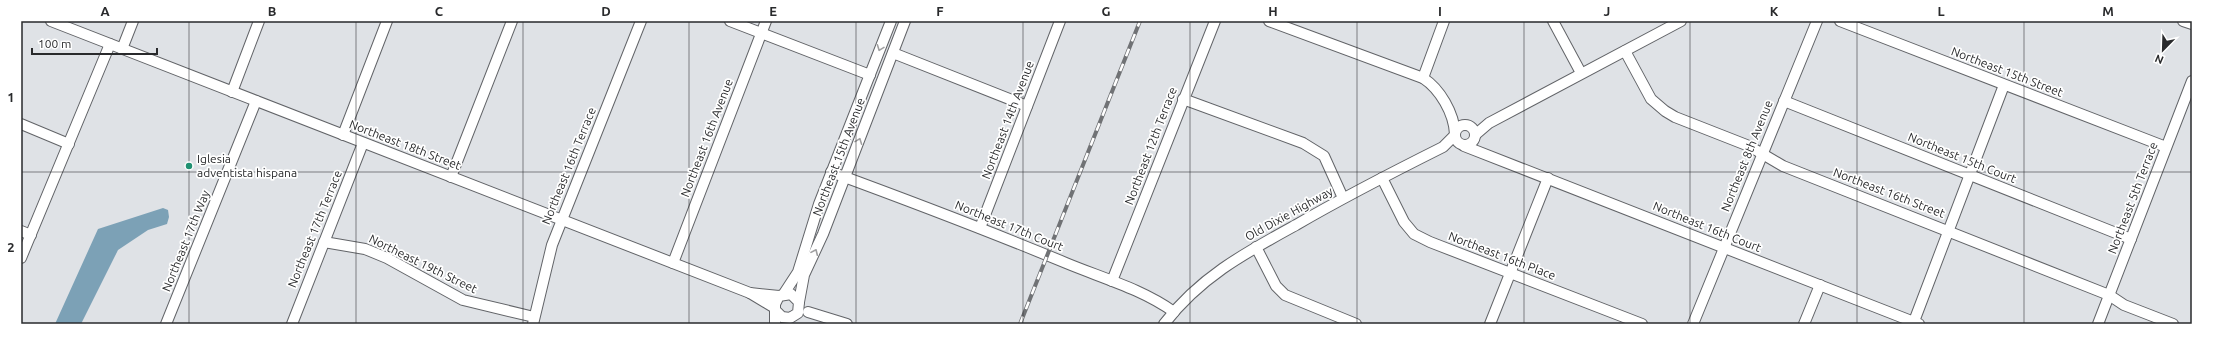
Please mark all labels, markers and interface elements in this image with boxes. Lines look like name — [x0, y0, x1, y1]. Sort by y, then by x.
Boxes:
text: A — [100, 4, 110, 18]
text: B — [268, 4, 277, 18]
text: C — [435, 4, 444, 18]
text: D — [601, 4, 611, 18]
text: E — [769, 4, 777, 18]
text: F — [936, 4, 944, 18]
text: G — [1102, 4, 1111, 18]
text: H — [1268, 4, 1278, 18]
text: I — [1438, 4, 1442, 18]
text: J — [1604, 4, 1610, 18]
text: K — [1770, 4, 1779, 18]
text: L — [1937, 4, 1945, 18]
text: M — [2102, 4, 2114, 18]
scale bar — [32, 30, 157, 56]
north arrow — [2143, 30, 2183, 70]
text: 100 m — [38, 37, 71, 50]
one-way arrow — [877, 44, 885, 51]
street label: Northeast 15th Street — [1950, 44, 2065, 99]
text: N — [2153, 52, 2165, 66]
street label: Northeast 14th Avenue — [979, 59, 1036, 181]
street label: Northeast 16th Avenue — [678, 77, 735, 199]
street label: Northeast 12th Terrace — [1122, 85, 1179, 207]
text: 1 — [7, 90, 15, 104]
street label: Northeast 15th Avenue — [810, 96, 867, 218]
street label: Northeast 8th Avenue — [1718, 98, 1775, 213]
street label: Northeast 16th Terrace — [539, 105, 598, 226]
street label: Northeast 18th Street — [348, 117, 463, 172]
street label: Northeast 15th Court — [1906, 130, 2018, 185]
one-way arrow — [854, 137, 862, 144]
street label: Northeast 5th Terrace — [2105, 140, 2160, 255]
place label: Iglesia adventista hispana — [197, 152, 297, 179]
marker: Iglesia adventista hispana — [184, 161, 194, 171]
street label: Northeast 16th Street — [1832, 165, 1947, 220]
street label: Northeast 17th Terrace — [285, 168, 344, 289]
street label: Old Dixie Highway — [1243, 184, 1335, 243]
street label: Northeast 17th Way — [159, 188, 212, 293]
street label: Northeast 17th Court — [953, 198, 1065, 253]
street label: Northeast 16th Court — [1651, 199, 1763, 254]
street label: Northeast 16th Place — [1447, 229, 1558, 282]
street label: Northeast 19th Street — [367, 232, 480, 295]
text: 2 — [7, 240, 15, 254]
one-way arrow — [810, 249, 818, 256]

